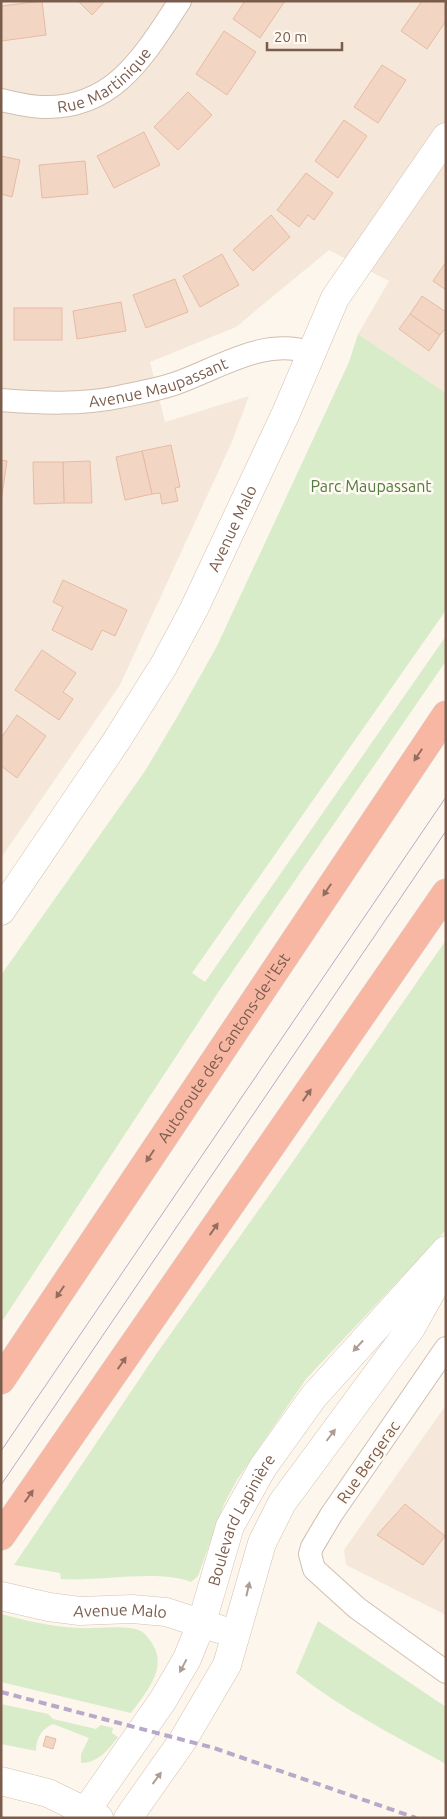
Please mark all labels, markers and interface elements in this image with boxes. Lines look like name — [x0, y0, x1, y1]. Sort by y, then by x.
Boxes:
scale bar — [267, 20, 342, 52]
text: 20 m — [274, 28, 307, 45]
street label: Rue Martinique — [56, 44, 154, 116]
street label: Avenue Maupassant — [88, 354, 231, 410]
park label: Parc Maupassant — [310, 477, 432, 495]
street label: Avenue Malo — [204, 482, 260, 574]
one-way arrow — [413, 748, 423, 762]
one-way arrow — [323, 883, 332, 897]
street label: Autoroute des Cantons-de-l'Est — [154, 949, 294, 1146]
one-way arrow — [302, 1089, 312, 1102]
one-way arrow — [145, 1150, 155, 1163]
one-way arrow — [209, 1222, 219, 1236]
one-way arrow — [55, 1285, 65, 1298]
one-way arrow — [352, 1340, 364, 1352]
one-way arrow — [117, 1356, 127, 1369]
street label: Rue Bergerac — [333, 1417, 403, 1507]
one-way arrow — [326, 1429, 337, 1442]
street label: Boulevard Lapinière — [204, 1450, 278, 1588]
one-way arrow — [24, 1489, 34, 1503]
one-way arrow — [245, 1580, 253, 1596]
street label: Avenue Malo — [73, 1600, 168, 1621]
one-way arrow — [179, 1659, 187, 1674]
one-way arrow — [152, 1771, 162, 1785]

